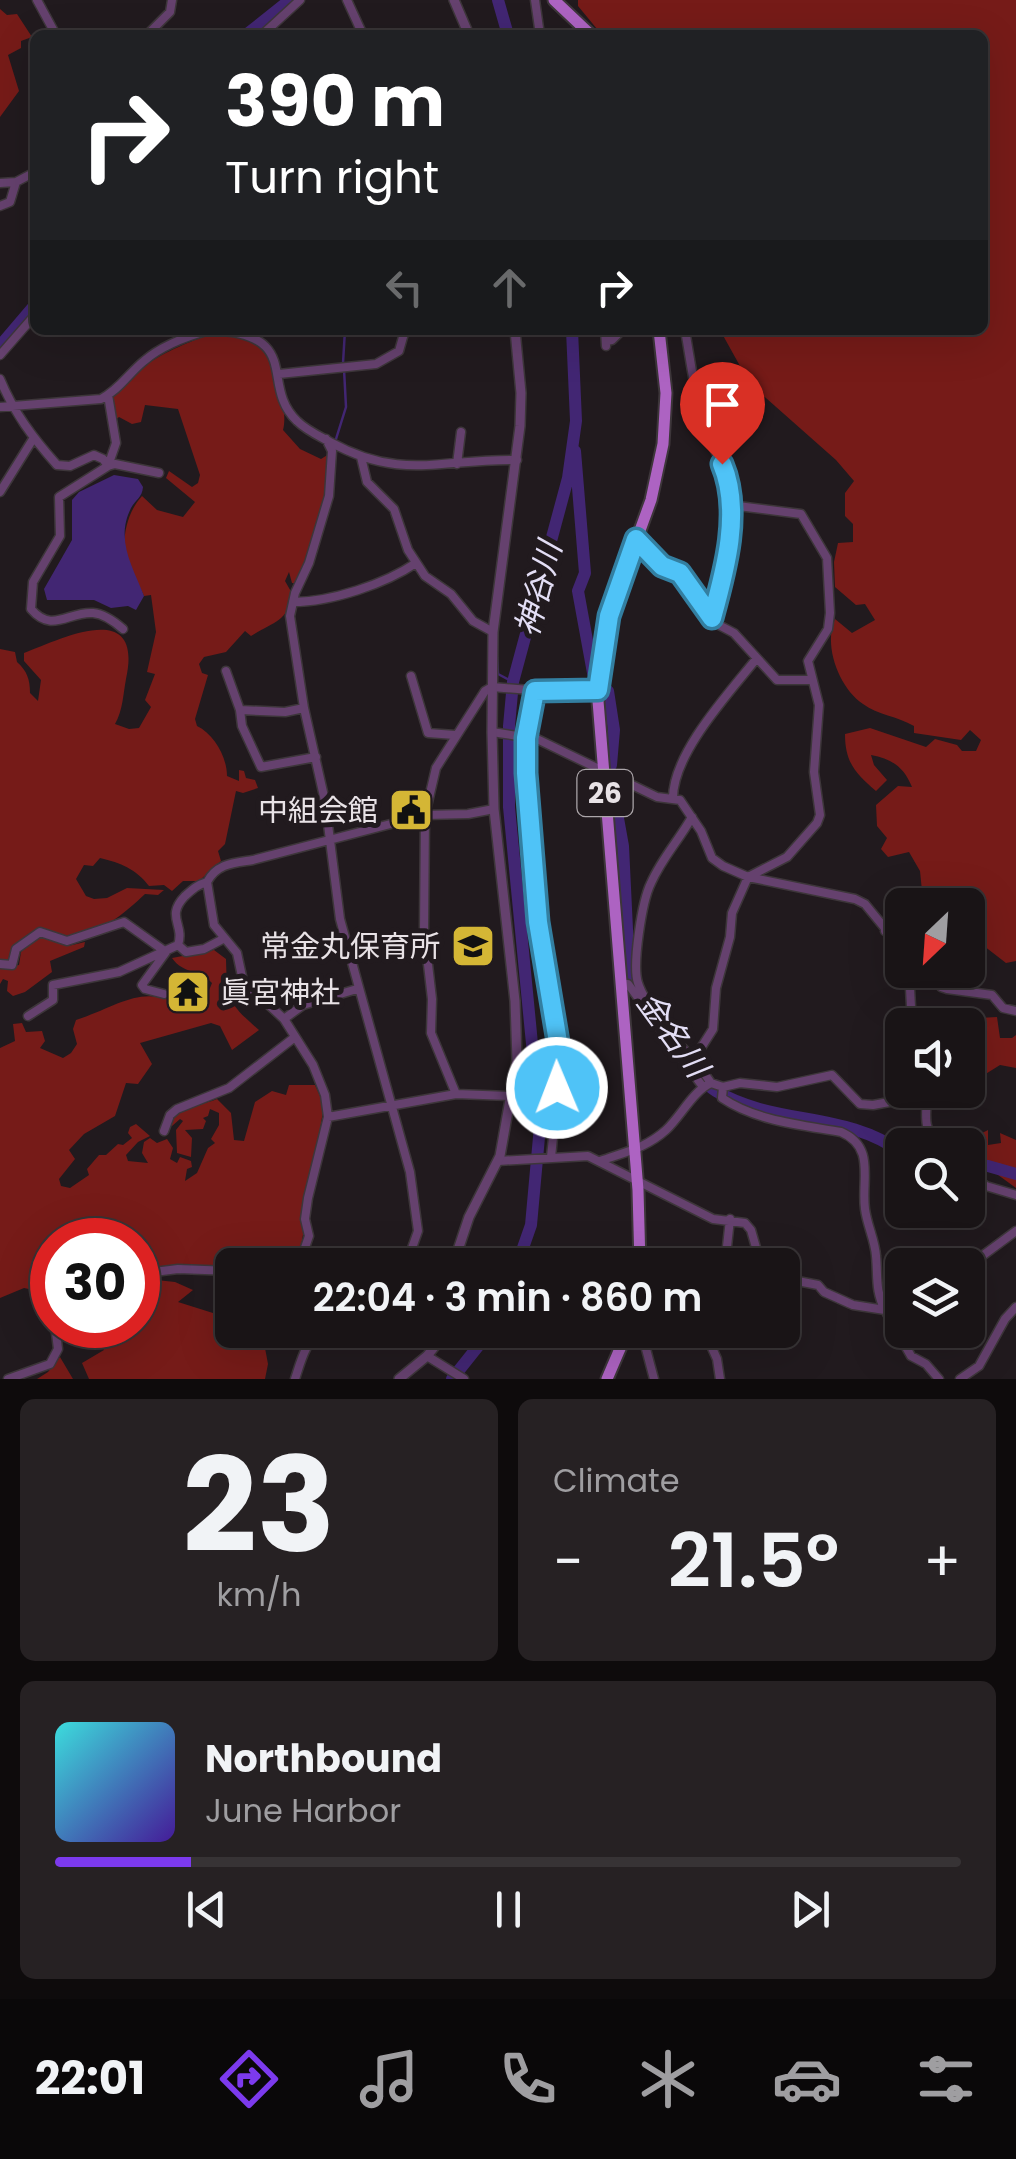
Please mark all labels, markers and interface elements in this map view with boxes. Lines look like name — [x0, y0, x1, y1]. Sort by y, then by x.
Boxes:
text: 390 m — [225, 52, 445, 151]
icon: right — [60, 70, 190, 200]
text: Turn right — [225, 146, 439, 209]
icon: left — [377, 260, 432, 315]
icon: ahead — [482, 260, 537, 315]
icon: right — [587, 260, 642, 315]
pin — [680, 362, 765, 465]
icon: arrive — [695, 377, 750, 432]
water label: 神谷川 — [504, 534, 573, 641]
road number: 26 — [578, 770, 632, 816]
public building icon: 中組会館 — [388, 787, 434, 833]
place label: 中組会館 — [258, 789, 378, 832]
north arrow — [885, 888, 985, 988]
map controls — [885, 888, 985, 1348]
school or university icon: 常金丸保育所 — [450, 923, 496, 969]
place label: 常金丸保育所 — [260, 925, 440, 968]
temple icon: 眞宮神社 — [165, 969, 211, 1015]
place label: 眞宮神社 — [220, 971, 340, 1014]
water label: 金名川 — [627, 982, 721, 1088]
button: sound — [885, 1008, 985, 1108]
position arrow — [505, 1036, 609, 1140]
button: search — [885, 1128, 985, 1228]
speed limit sign: 30 — [30, 1218, 160, 1348]
button: layers — [885, 1248, 985, 1348]
text: 22:04 · 3 min · 860 m — [313, 1271, 702, 1324]
text: 23 — [183, 1414, 335, 1597]
text: Climate — [553, 1458, 680, 1503]
text: 21.5° — [668, 1508, 839, 1613]
text: − — [553, 1523, 583, 1600]
text: + — [923, 1523, 961, 1600]
text: km/h — [216, 1572, 302, 1617]
text: Northbound — [205, 1732, 442, 1785]
text: June Harbor — [205, 1788, 401, 1833]
icon: previous — [179, 1882, 234, 1937]
icon: pause — [481, 1882, 536, 1937]
icon: next — [783, 1882, 838, 1937]
icon: directions — [214, 2044, 284, 2114]
icon: music — [354, 2044, 424, 2114]
icon: phone — [493, 2044, 563, 2114]
icon: climate — [633, 2044, 703, 2114]
icon: car — [772, 2044, 842, 2114]
icon: filters — [911, 2044, 981, 2114]
text: 22:01 — [35, 2047, 145, 2110]

